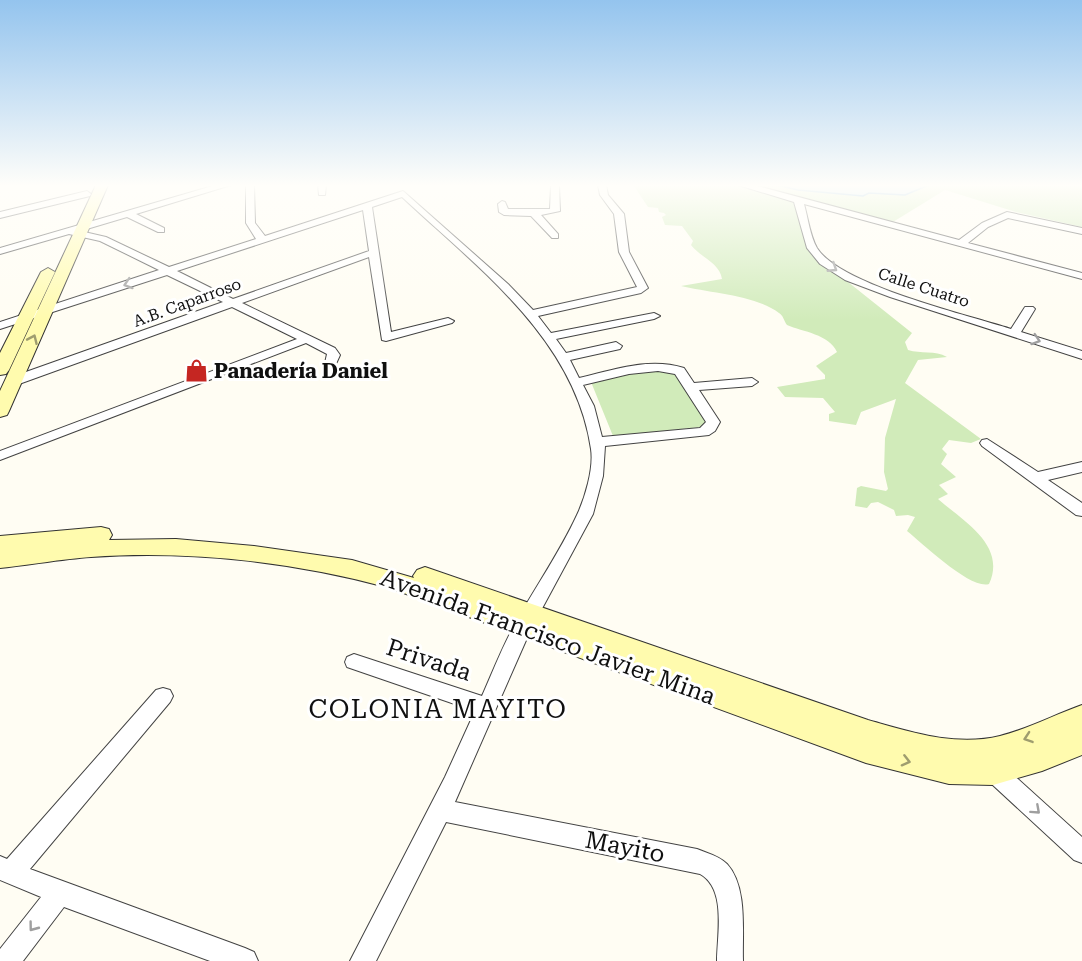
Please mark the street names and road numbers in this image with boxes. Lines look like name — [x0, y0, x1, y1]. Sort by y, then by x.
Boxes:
street label: Calle Cuatro — [876, 264, 972, 311]
street label: A.B. Caparroso — [131, 274, 244, 331]
street label: Avenida Francisco Javier Mina — [377, 563, 719, 711]
street label: Privada — [383, 633, 475, 687]
street label: Mayito — [583, 826, 667, 868]

